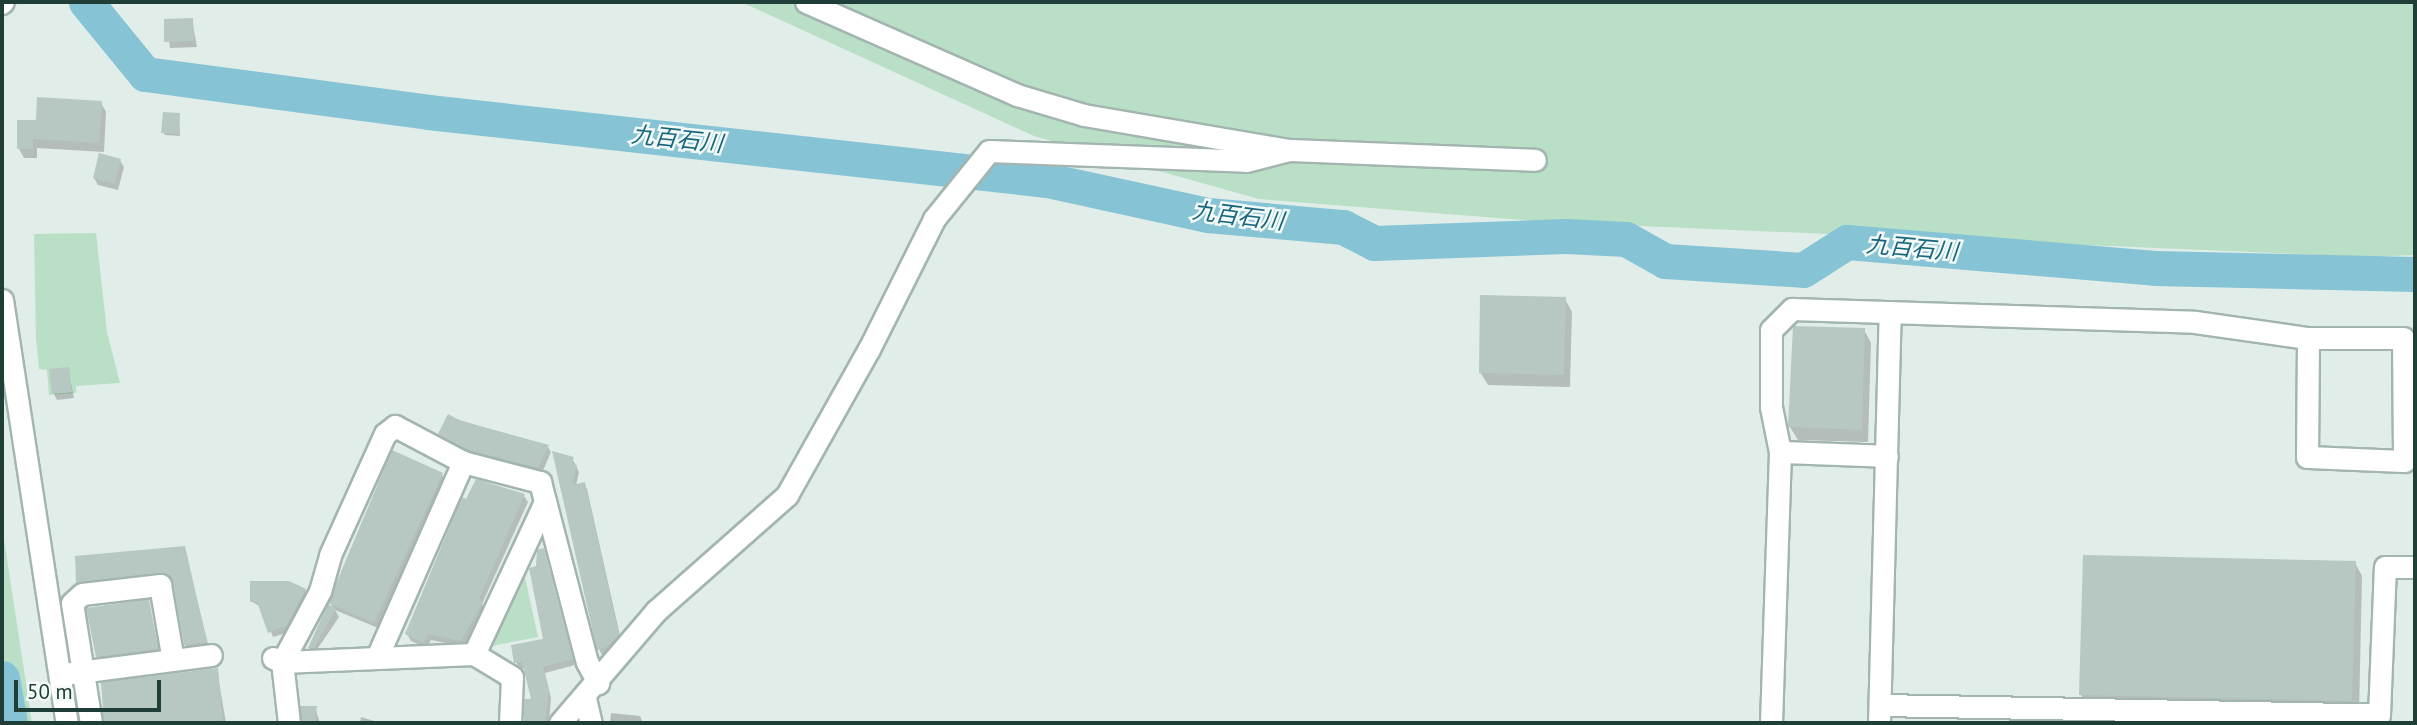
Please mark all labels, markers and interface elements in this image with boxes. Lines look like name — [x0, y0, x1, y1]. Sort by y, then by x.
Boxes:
water label: 九百石川 — [630, 120, 724, 158]
water label: 九百石川 — [1191, 197, 1285, 235]
water label: 九百石川 — [1865, 230, 1959, 266]
scale bar — [18, 666, 164, 710]
text: 50 m — [27, 678, 73, 705]

